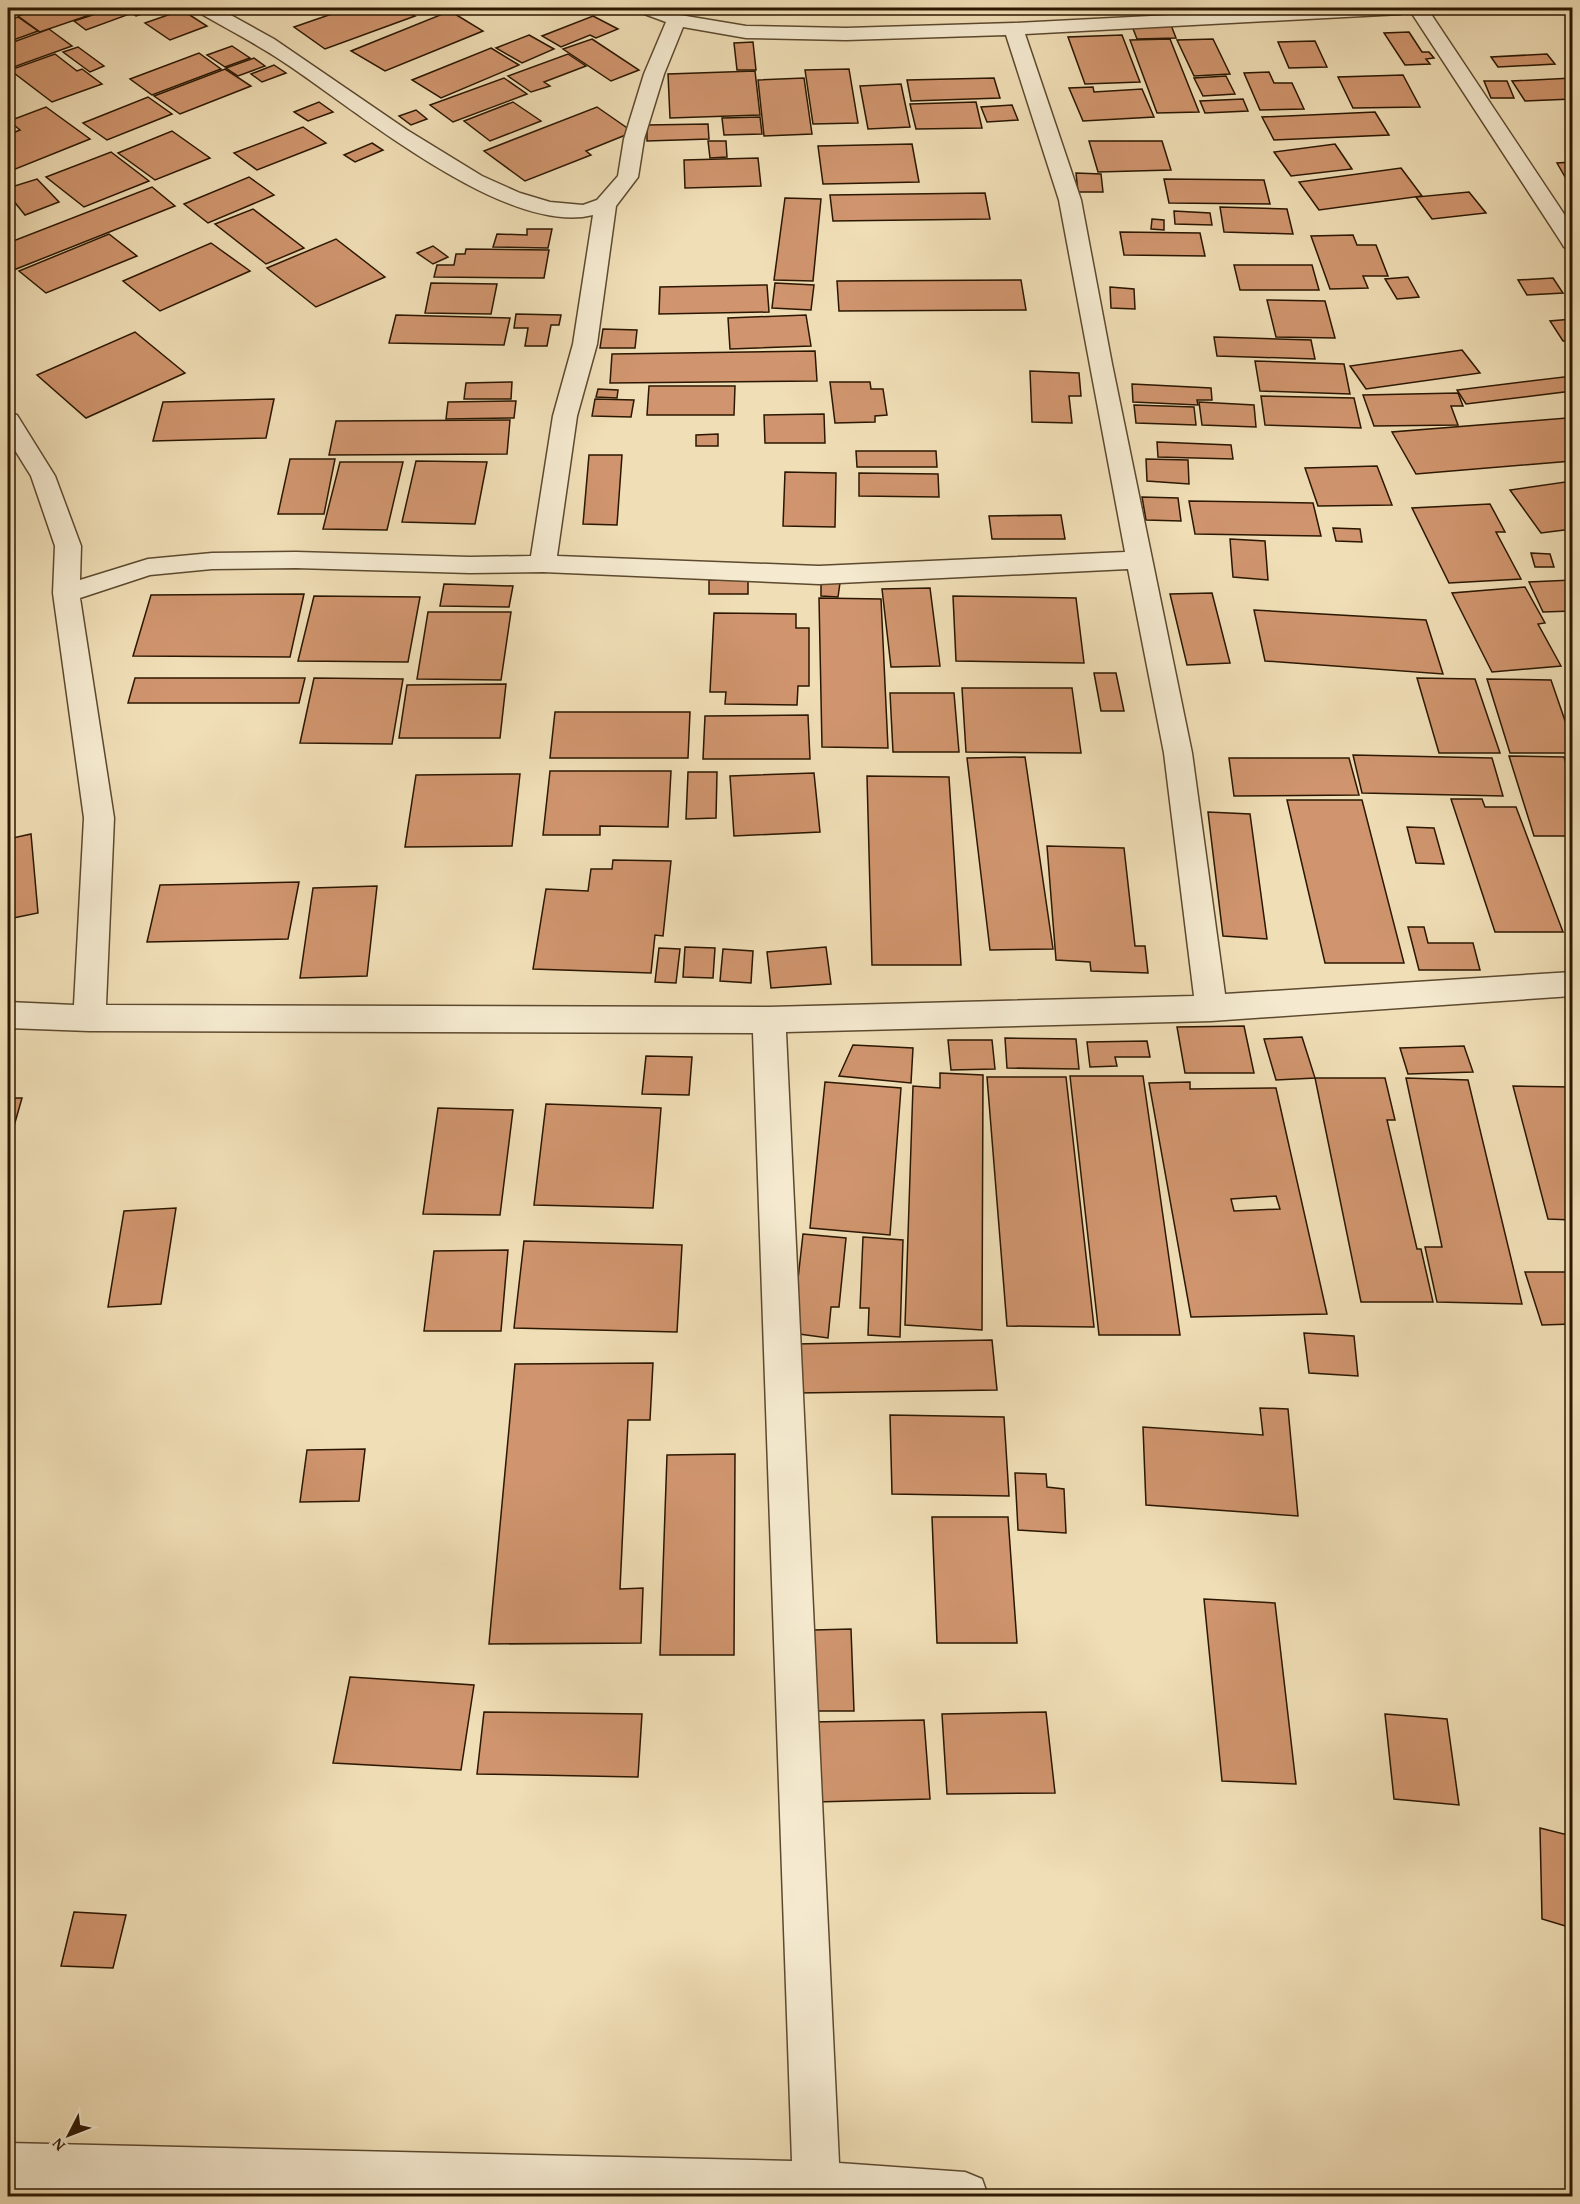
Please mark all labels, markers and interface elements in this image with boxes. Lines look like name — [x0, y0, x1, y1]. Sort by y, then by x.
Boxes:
north arrow — [39, 2105, 99, 2165]
text: N — [45, 2133, 70, 2157]

